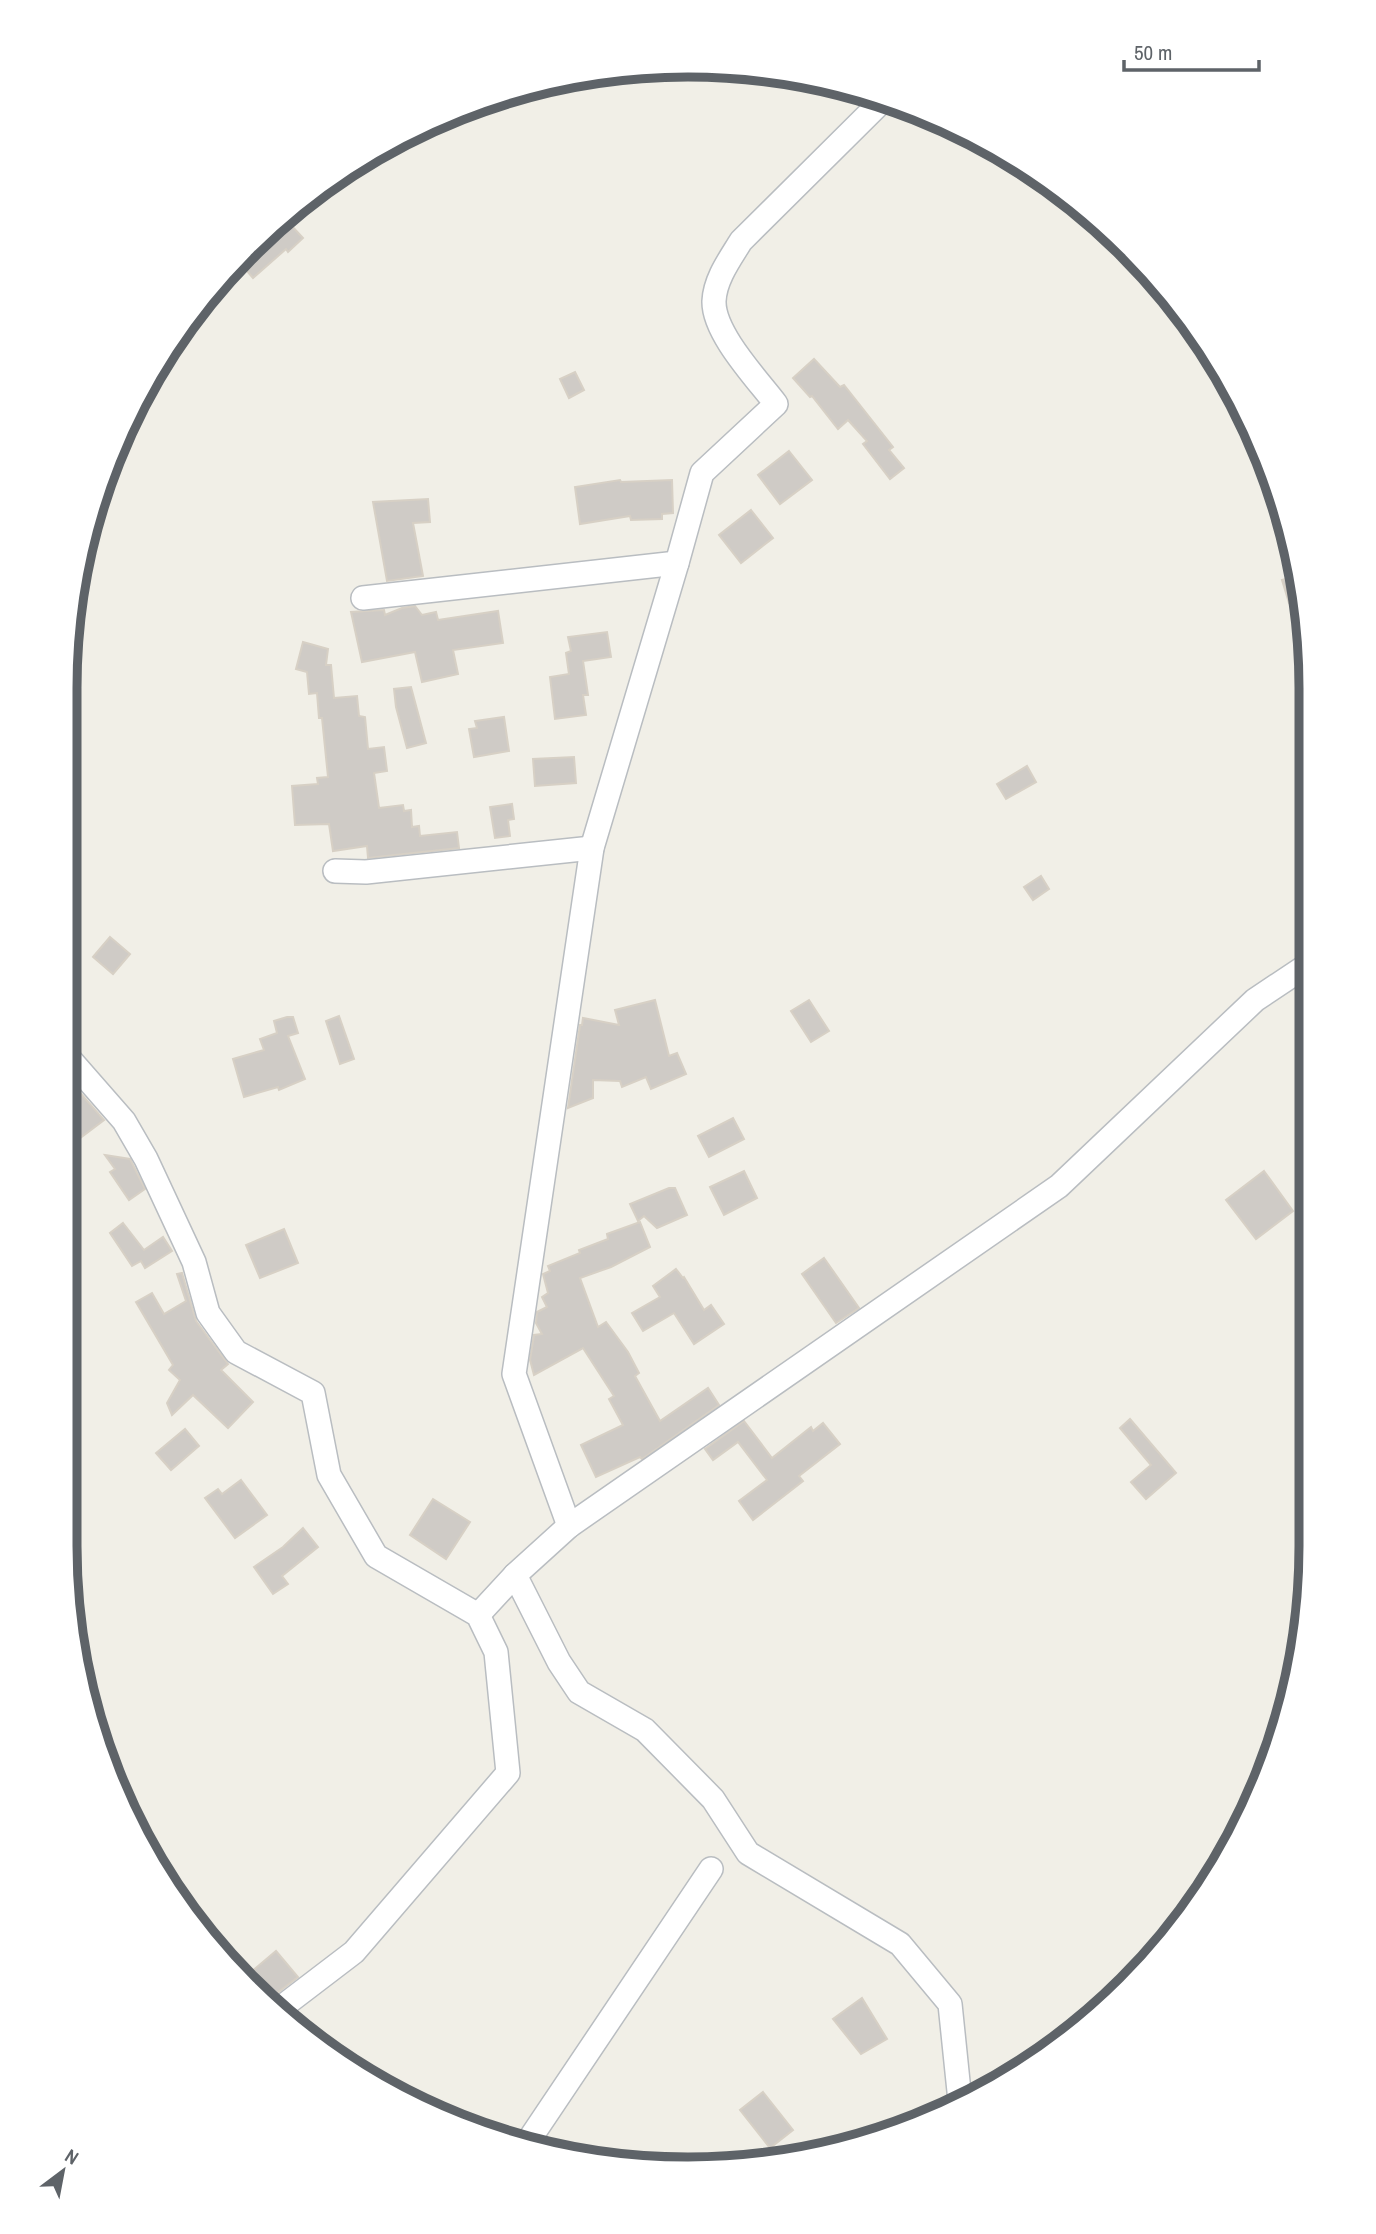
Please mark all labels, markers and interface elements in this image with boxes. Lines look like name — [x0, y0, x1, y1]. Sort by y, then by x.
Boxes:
scale bar — [1124, 28, 1259, 72]
text: 50 m — [1134, 38, 1172, 67]
north arrow — [28, 2136, 98, 2206]
text: N — [60, 2143, 84, 2171]

